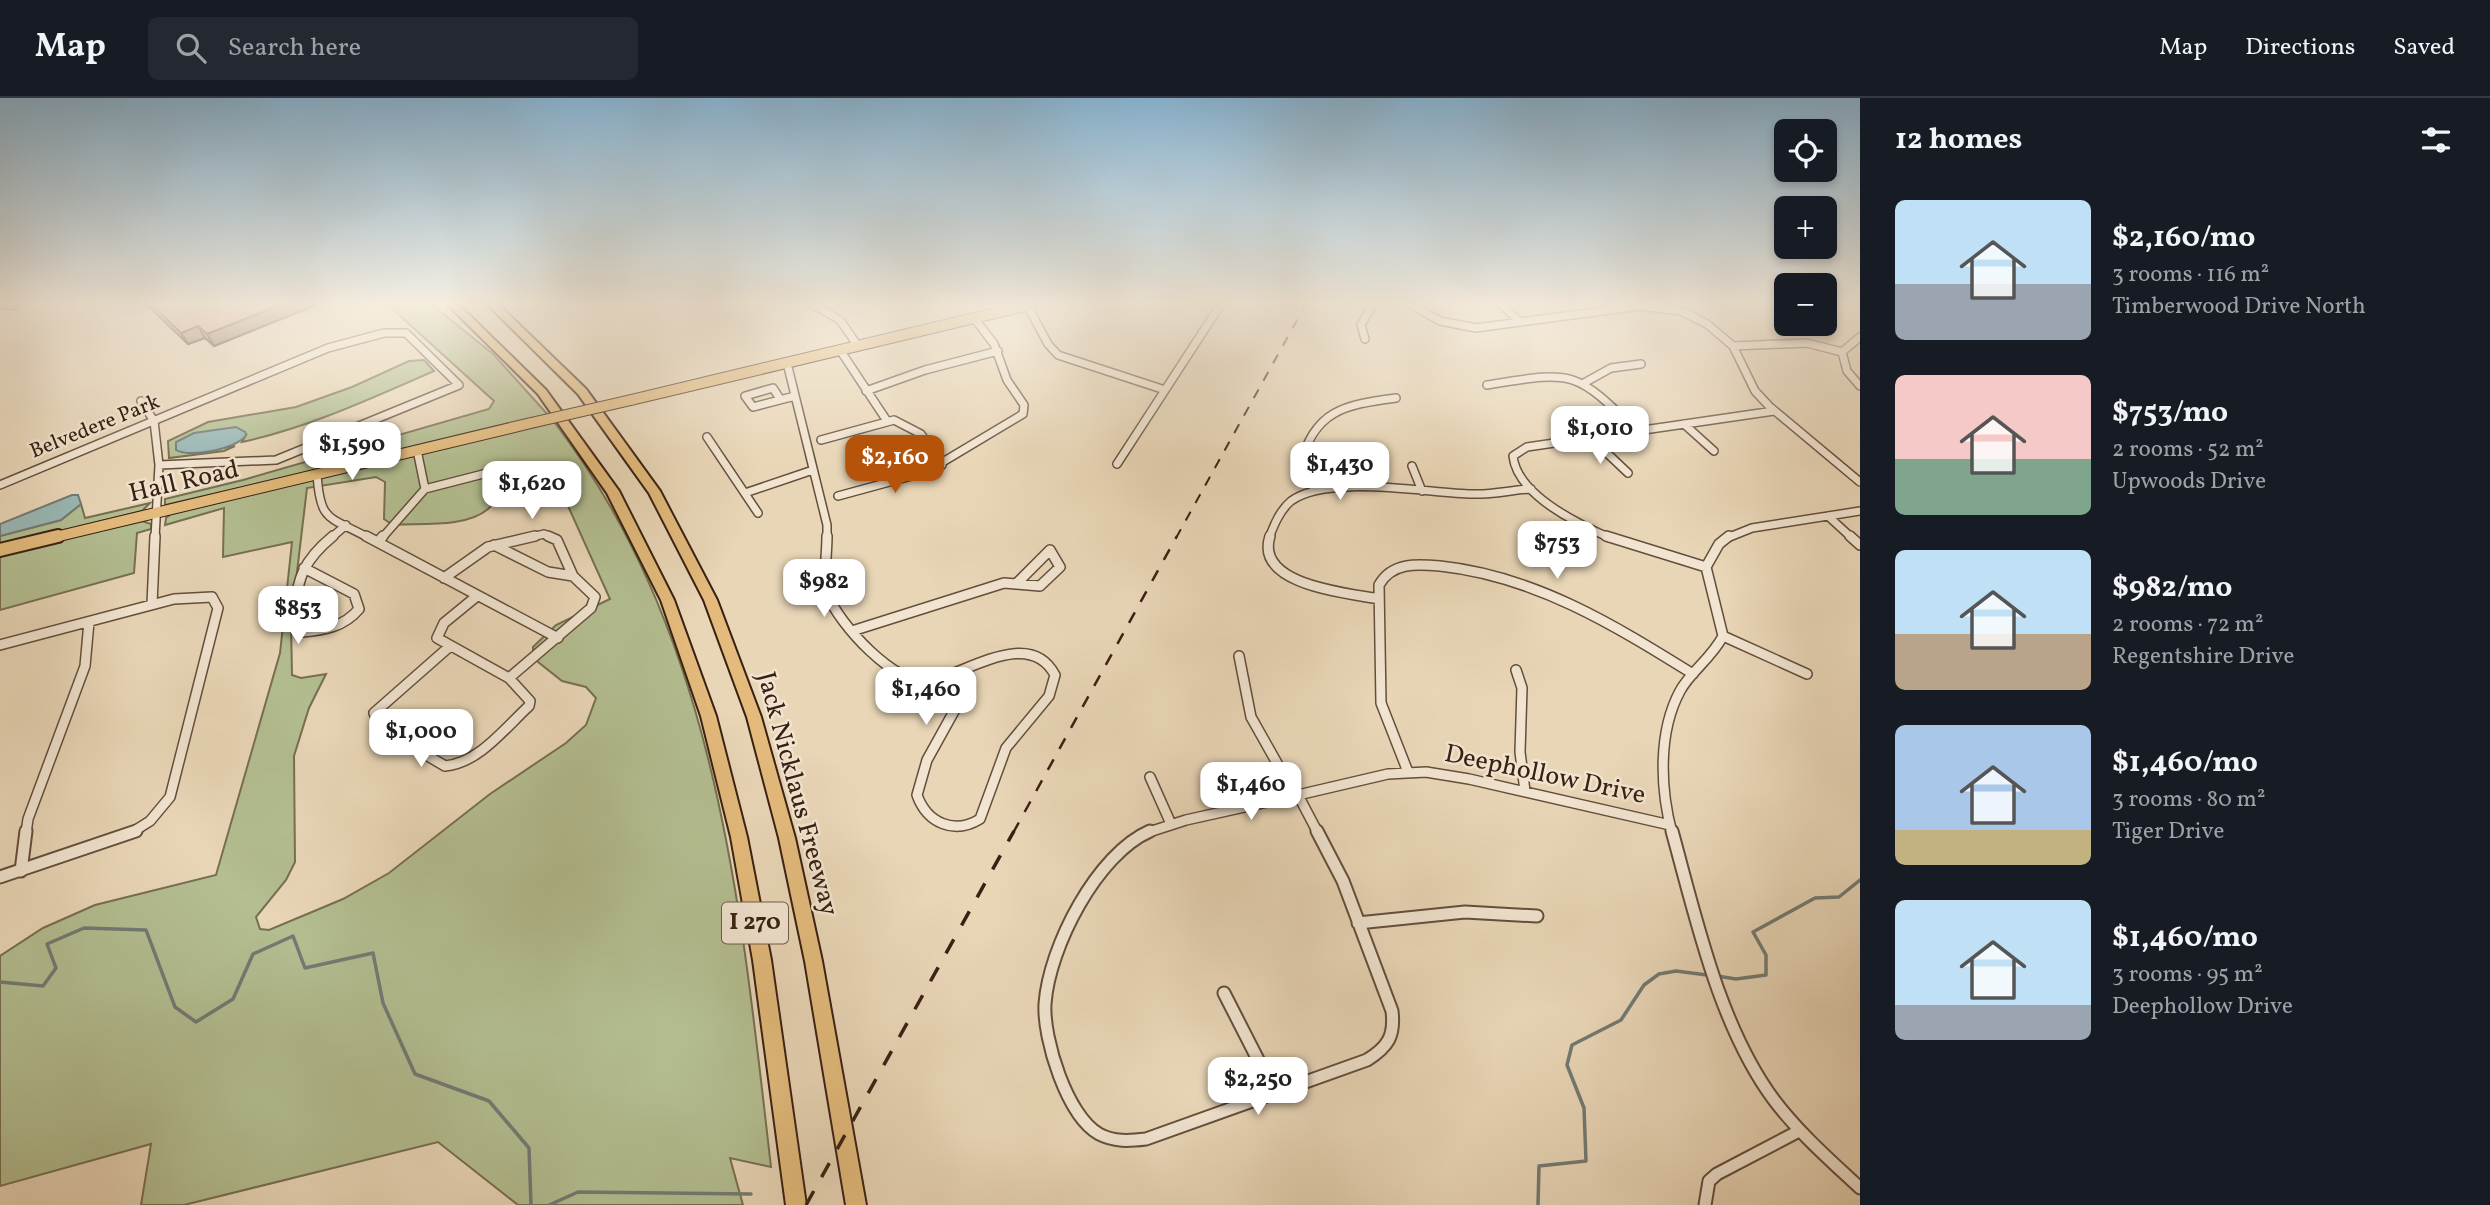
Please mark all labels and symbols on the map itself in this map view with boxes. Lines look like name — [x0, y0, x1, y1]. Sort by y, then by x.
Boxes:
street label: Belvedere Park — [26, 388, 165, 466]
pin: $1,010 — [1543, 406, 1657, 466]
pin: $1,590 — [295, 422, 409, 482]
pin: $2,160 — [838, 436, 952, 495]
pin: $1,430 — [1283, 442, 1397, 502]
street label: Hall Road — [125, 452, 243, 512]
pin: $1,620 — [475, 462, 589, 521]
pin: $753 — [1516, 522, 1598, 581]
pin: $982 — [783, 560, 865, 619]
pin: $853 — [257, 587, 339, 646]
street label: Jack Nicklaus Freeway — [747, 668, 847, 920]
pin: $1,460 — [869, 668, 983, 727]
pin: $1,000 — [364, 710, 478, 769]
street label: Deephollow Drive — [1441, 736, 1649, 814]
pin: $1,460 — [1194, 762, 1308, 822]
road number: I 270 — [722, 902, 788, 944]
pin: $2,250 — [1201, 1058, 1315, 1117]

